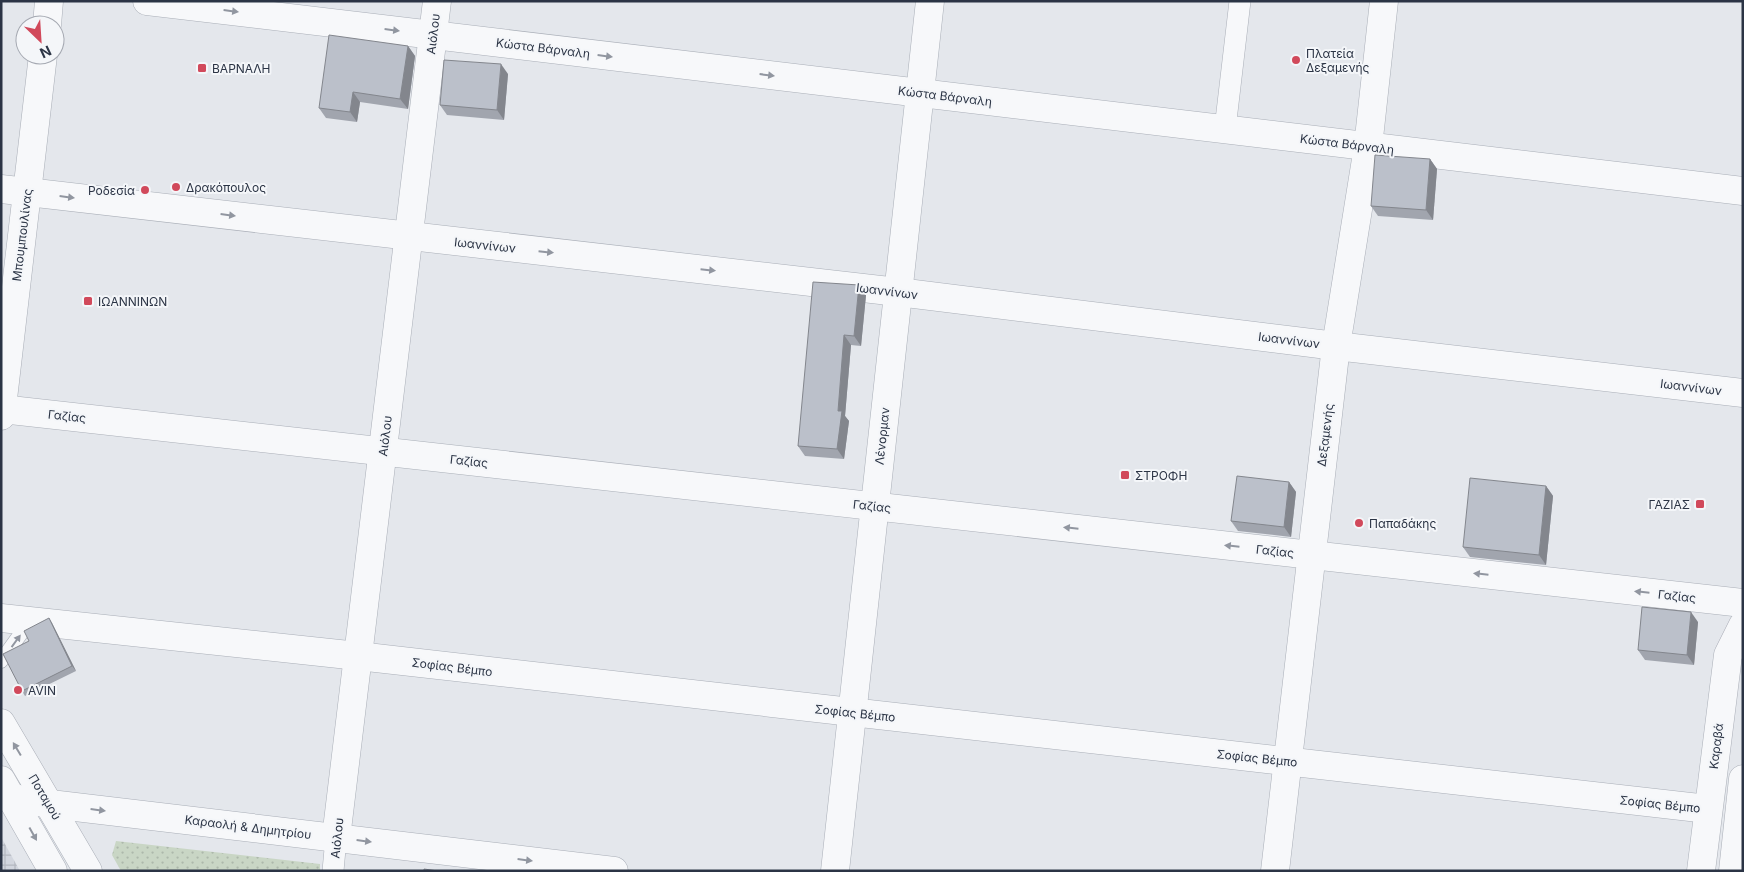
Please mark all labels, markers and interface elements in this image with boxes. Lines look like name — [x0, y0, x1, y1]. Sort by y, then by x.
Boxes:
one-way arrow — [223, 7, 239, 15]
street label: Αιόλου — [423, 13, 443, 55]
north arrow — [15, 15, 65, 65]
one-way arrow — [384, 26, 400, 34]
street label: Κώστα Βάρναλη — [495, 35, 591, 61]
text: N — [37, 42, 54, 62]
place label: Πλατεία Δεξαμενής — [1306, 46, 1370, 75]
one-way arrow — [598, 52, 614, 60]
marker: Πλατεία Δεξαμενής — [1290, 54, 1302, 66]
place label: ΒΑΡΝΑΛΗ — [212, 61, 271, 76]
marker: ΒΑΡΝΑΛΗ — [196, 62, 208, 74]
one-way arrow — [759, 71, 775, 79]
street label: Κώστα Βάρναλη — [897, 83, 993, 109]
street label: Κώστα Βάρναλη — [1299, 131, 1395, 157]
place label: Δρακόπουλος — [186, 180, 266, 195]
marker: Δρακόπουλος — [170, 181, 182, 193]
place label: Ροδεσία — [88, 183, 135, 198]
marker: Ροδεσία — [139, 184, 151, 196]
street label: Μπουμπουλίνας — [9, 188, 35, 282]
one-way arrow — [59, 193, 75, 201]
one-way arrow — [221, 211, 237, 219]
street label: Ιωαννίνων — [453, 234, 517, 256]
one-way arrow — [539, 248, 555, 256]
one-way arrow — [700, 266, 716, 274]
street label: Ιωαννίνων — [855, 280, 919, 302]
place label: ΙΩΑΝΝΙΝΩΝ — [98, 294, 167, 309]
marker: ΙΩΑΝΝΙΝΩΝ — [82, 295, 94, 307]
street label: Ιωαννίνων — [1257, 329, 1321, 351]
street label: Ιωαννίνων — [1659, 376, 1723, 398]
street label: Δεξαμενής — [1314, 402, 1336, 467]
street label: Γαζίας — [47, 407, 87, 425]
street label: Λένορμαν — [872, 407, 892, 465]
street label: Αιόλου — [375, 415, 395, 457]
street label: Γαζίας — [449, 452, 489, 470]
place label: ΣΤΡΟΦΗ — [1135, 468, 1187, 483]
marker: ΣΤΡΟΦΗ — [1119, 469, 1131, 481]
street label: Γαζίας — [852, 497, 892, 515]
place label: ΓΑΖΙΑΣ — [1648, 497, 1690, 512]
marker: ΓΑΖΙΑΣ — [1694, 498, 1706, 510]
place label: Παπαδάκης — [1369, 516, 1436, 531]
marker: Παπαδάκης — [1353, 517, 1365, 529]
one-way arrow — [1062, 524, 1078, 532]
one-way arrow — [1224, 542, 1240, 550]
street label: Γαζίας — [1255, 542, 1295, 560]
one-way arrow — [1472, 570, 1488, 578]
street label: Γαζίας — [1657, 587, 1697, 605]
one-way arrow — [1634, 588, 1650, 596]
one-way arrow — [11, 634, 21, 648]
street label: Σοφίας Βέμπο — [411, 655, 493, 679]
place label: AVIN — [28, 683, 56, 698]
marker: AVIN — [12, 684, 24, 696]
street label: Σοφίας Βέμπο — [814, 701, 896, 725]
street label: Καραβά — [1706, 722, 1726, 770]
one-way arrow — [12, 742, 21, 755]
street label: Σοφίας Βέμπο — [1216, 746, 1298, 770]
street label: Ποταμού — [25, 771, 65, 823]
street label: Σοφίας Βέμπο — [1619, 792, 1701, 816]
one-way arrow — [91, 806, 107, 814]
street label: Καραολή & Δημητρίου — [184, 812, 312, 842]
street label: Αιόλου — [327, 817, 347, 859]
one-way arrow — [28, 827, 37, 840]
one-way arrow — [356, 837, 372, 845]
one-way arrow — [518, 856, 534, 864]

